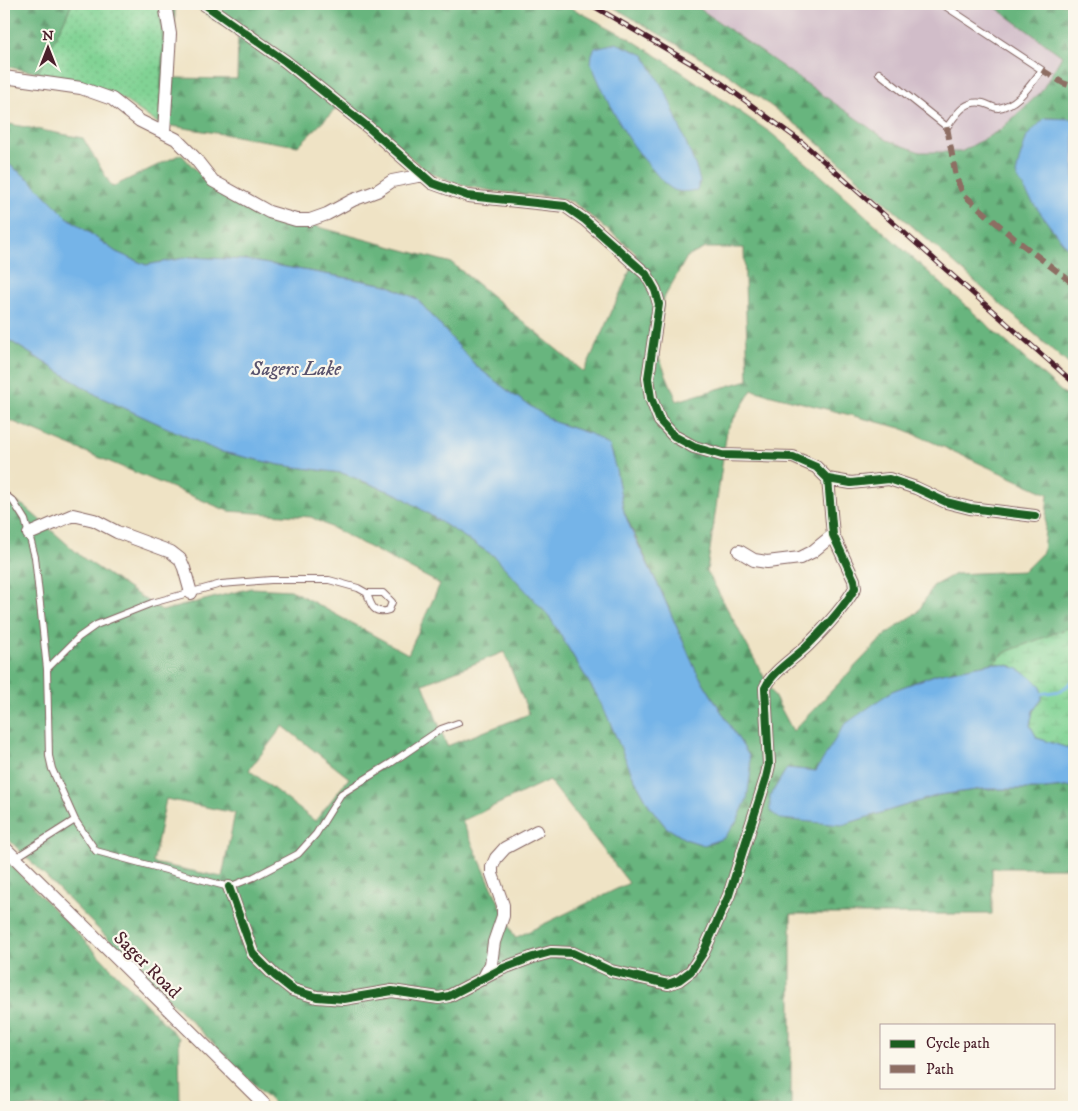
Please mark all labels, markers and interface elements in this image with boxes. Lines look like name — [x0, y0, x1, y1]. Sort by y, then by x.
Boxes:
north arrow — [22, 22, 72, 72]
text: N — [42, 27, 54, 45]
water label: Sagers Lake — [250, 357, 342, 382]
street label: Sager Road — [109, 927, 186, 1004]
legend — [880, 1024, 1056, 1088]
text: Cycle path — [926, 1034, 990, 1053]
text: Path — [926, 1060, 954, 1079]

